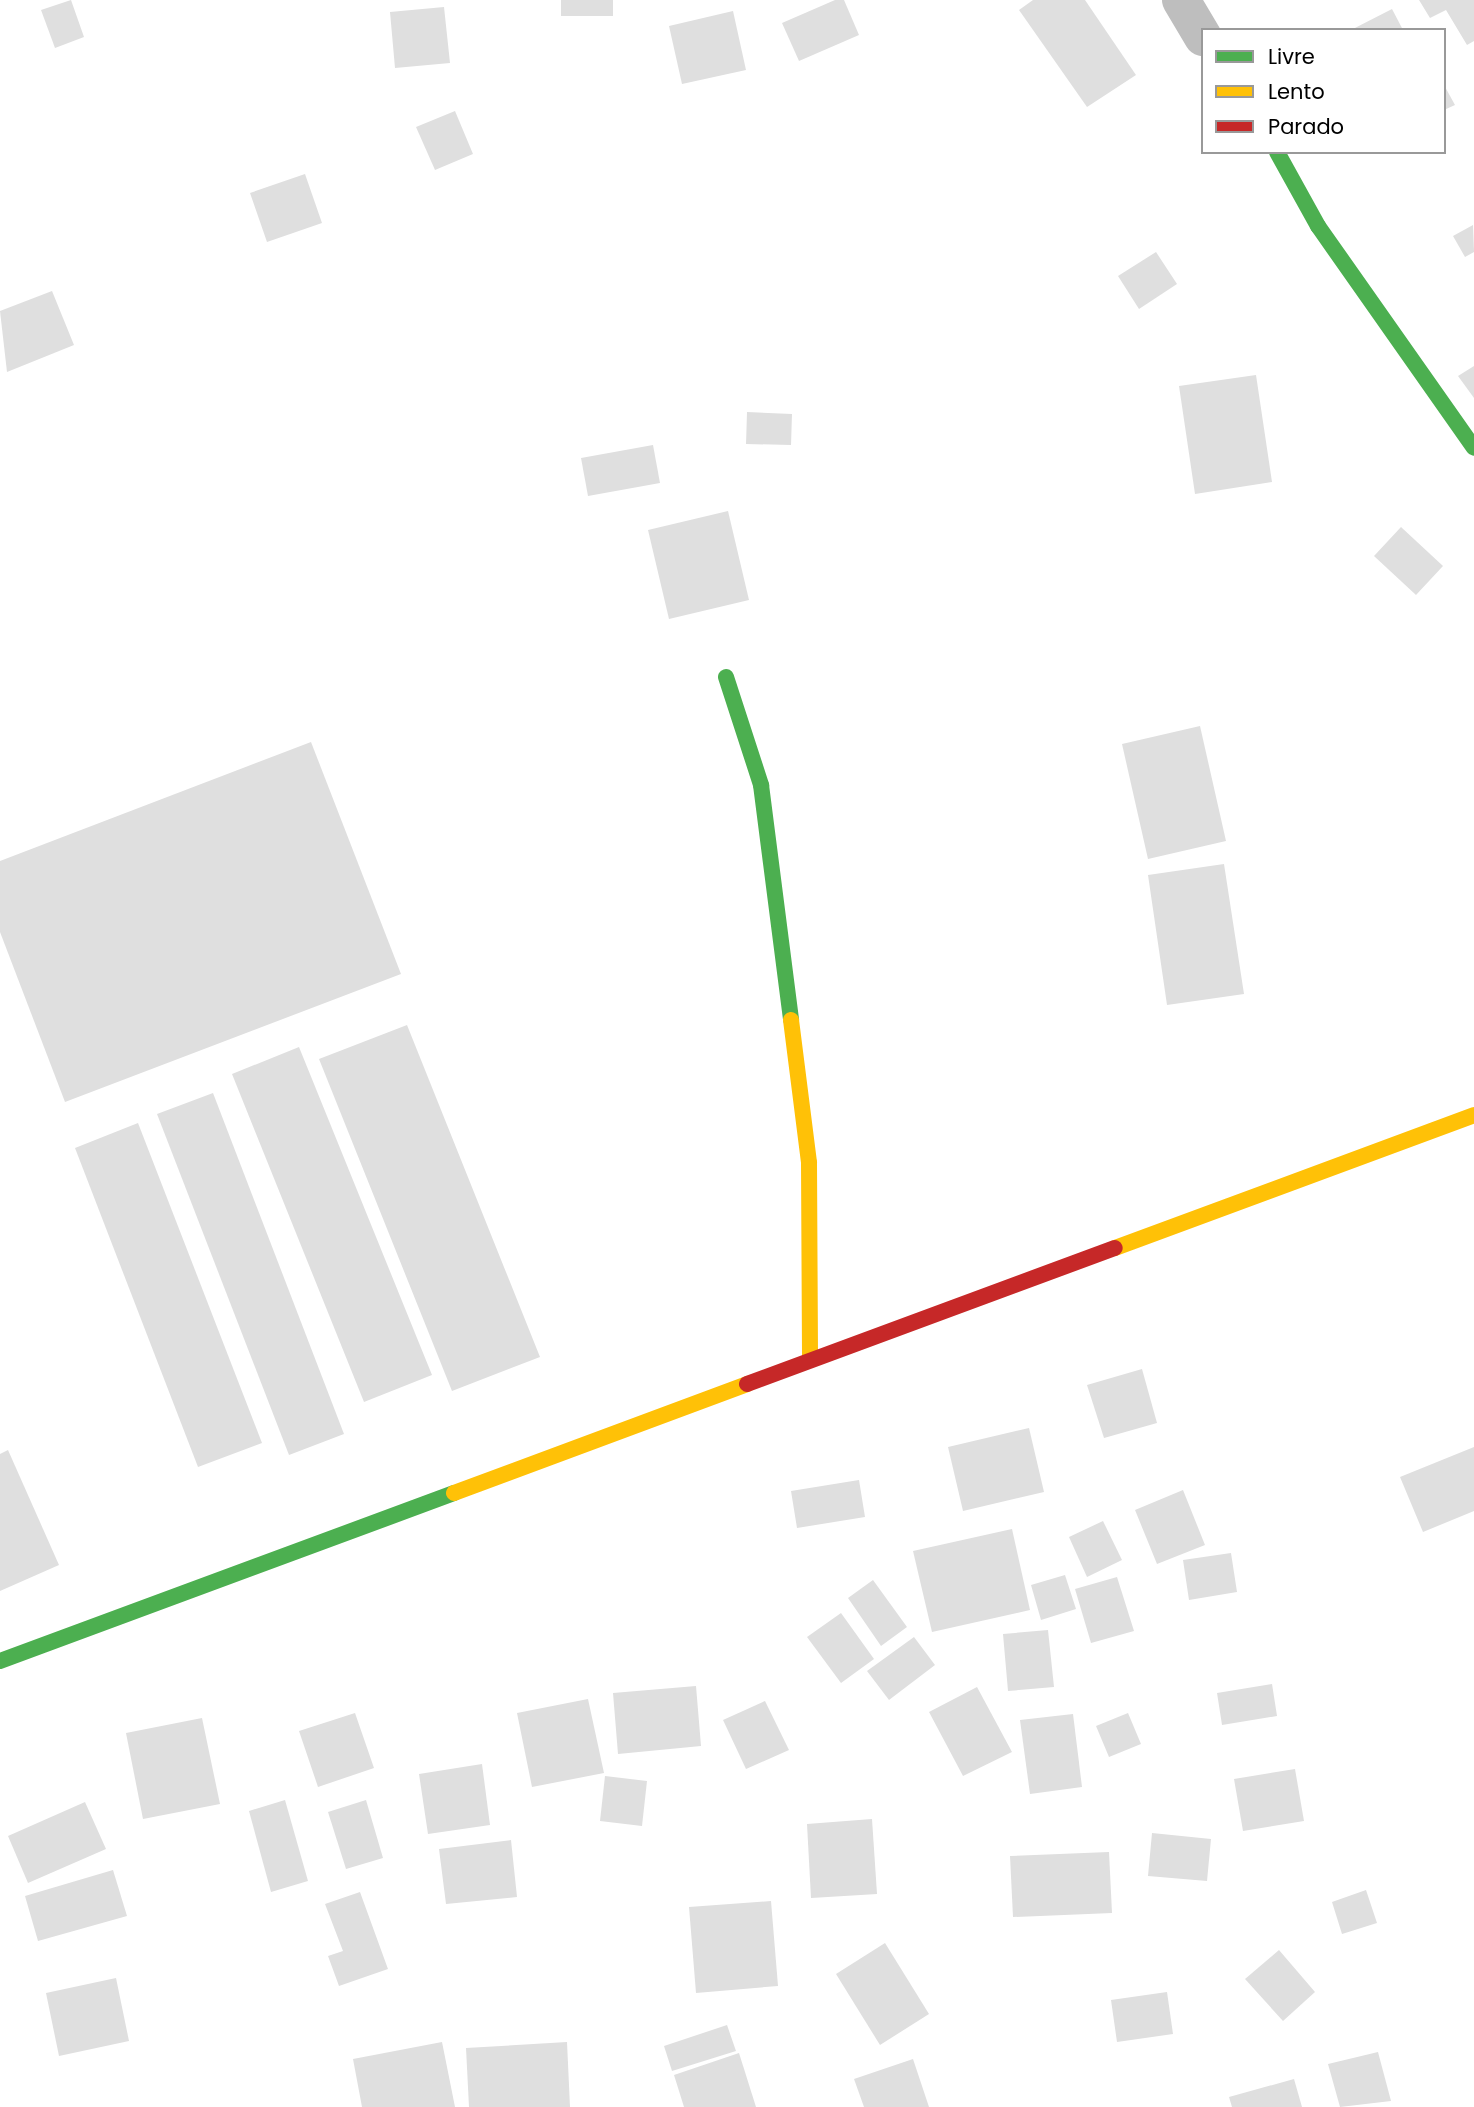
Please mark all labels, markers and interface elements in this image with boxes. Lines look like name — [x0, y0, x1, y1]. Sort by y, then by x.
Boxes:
legend — [1201, 28, 1446, 154]
text: Livre — [1268, 42, 1315, 71]
text: Lento — [1268, 77, 1325, 106]
text: Parado — [1268, 112, 1344, 141]

